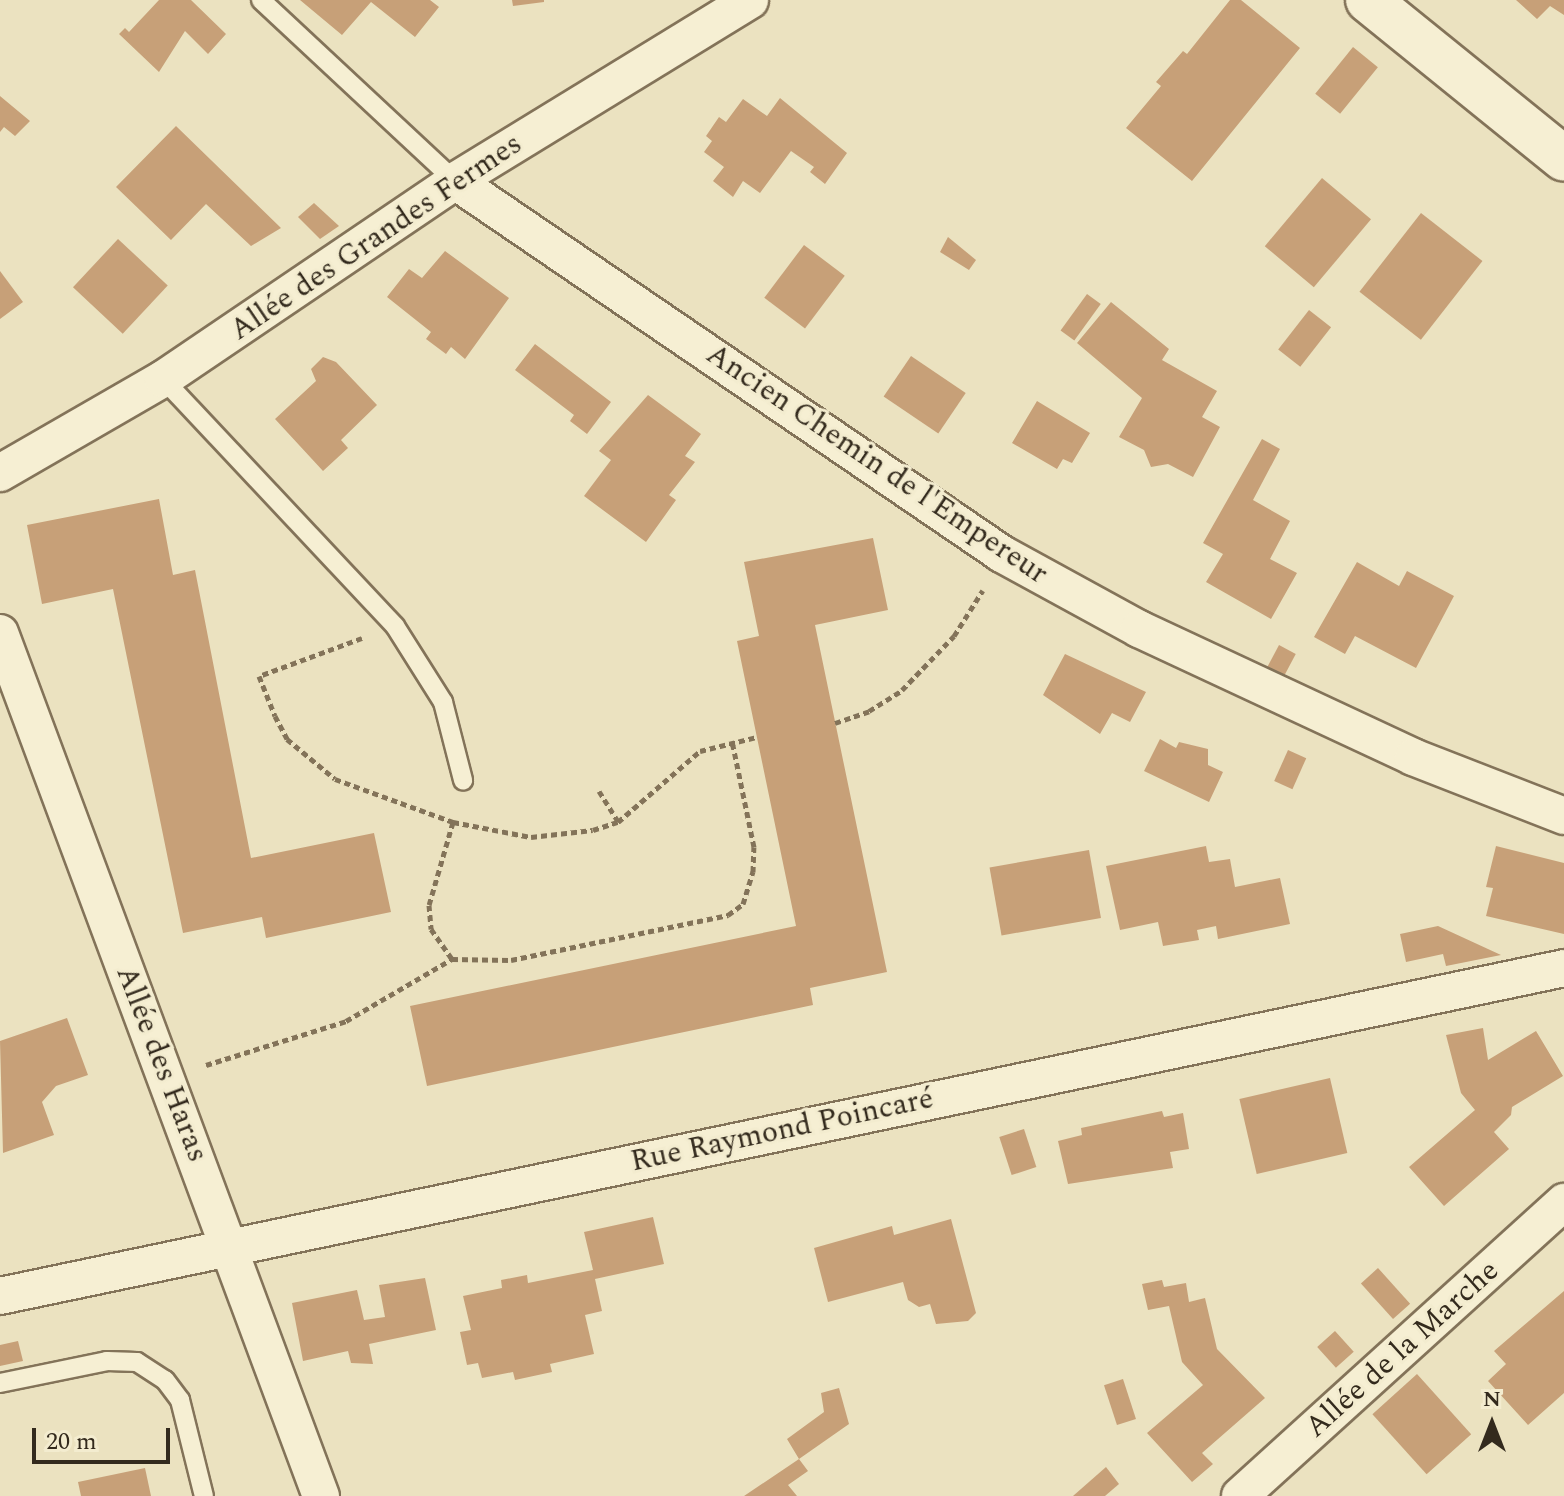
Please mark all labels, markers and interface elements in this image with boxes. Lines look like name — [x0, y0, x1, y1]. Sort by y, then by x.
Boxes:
street label: Allée des Grandes Fermes — [223, 126, 529, 348]
street label: Ancien Chemin de l'Empereur — [699, 336, 1055, 592]
street label: Allée des Haras — [108, 961, 216, 1167]
street label: Rue Raymond Poincaré — [627, 1080, 937, 1180]
street label: Allée de la Marche — [1298, 1253, 1506, 1445]
text: N — [1483, 1383, 1501, 1416]
north arrow — [1452, 1384, 1532, 1464]
scale bar — [36, 1412, 174, 1462]
text: 20 m — [46, 1424, 97, 1460]

